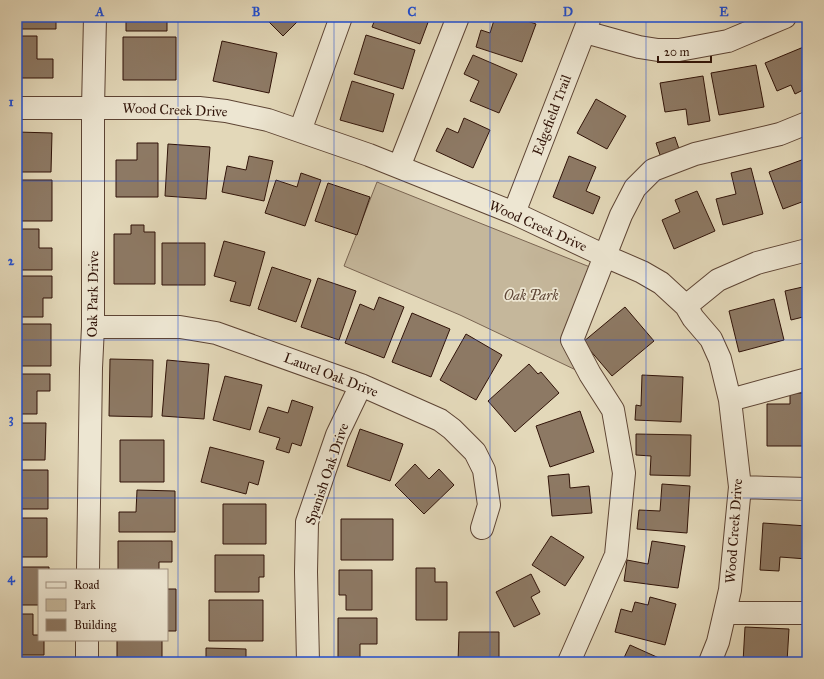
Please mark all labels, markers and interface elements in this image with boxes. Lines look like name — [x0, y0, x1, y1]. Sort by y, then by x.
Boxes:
text: A — [95, 4, 105, 20]
text: B — [252, 4, 261, 20]
text: C — [408, 4, 417, 20]
text: D — [563, 4, 573, 20]
text: E — [719, 4, 729, 20]
scale bar — [658, 38, 711, 64]
text: 20 m — [664, 45, 690, 59]
street label: Edgefield Trail — [529, 72, 575, 158]
text: 1 — [8, 94, 14, 110]
street label: Wood Creek Drive — [122, 100, 228, 120]
street label: Wood Creek Drive — [486, 197, 590, 255]
street label: Oak Park Drive — [84, 250, 102, 338]
text: 2 — [8, 253, 15, 269]
park label: Oak Park — [504, 287, 559, 304]
street label: Laurel Oak Drive — [281, 349, 381, 401]
text: 3 — [8, 411, 14, 427]
street label: Spanish Oak Drive — [302, 421, 352, 527]
street label: Wood Creek Drive — [722, 478, 746, 584]
legend — [38, 569, 168, 641]
text: 4 — [7, 570, 15, 586]
text: Road — [74, 578, 100, 592]
text: Park — [74, 598, 96, 612]
text: Building — [74, 618, 117, 633]

